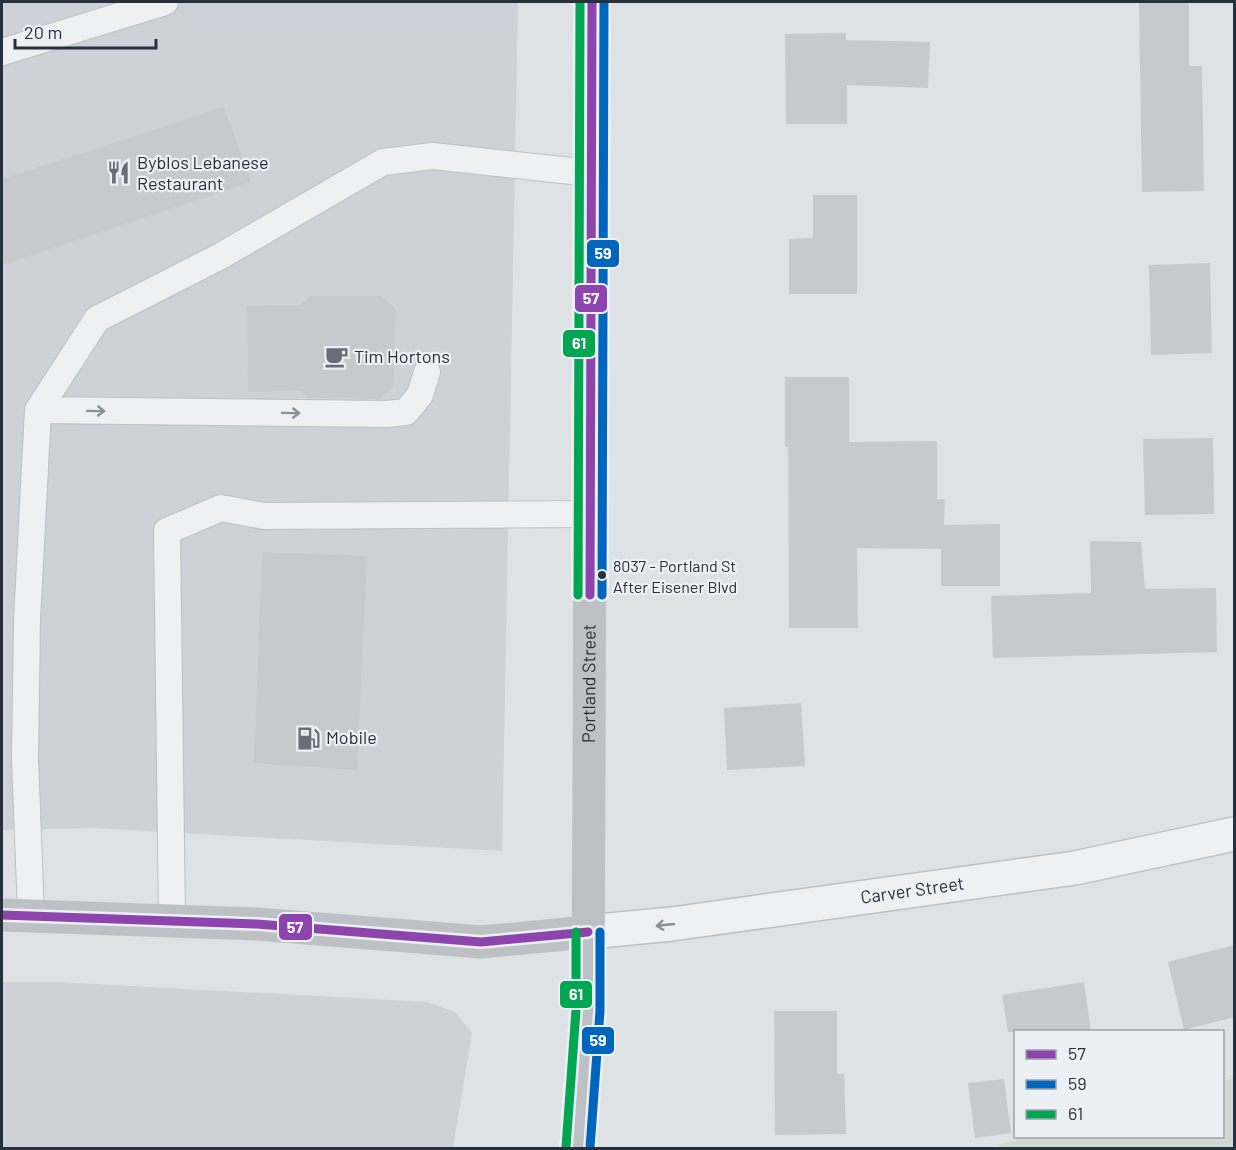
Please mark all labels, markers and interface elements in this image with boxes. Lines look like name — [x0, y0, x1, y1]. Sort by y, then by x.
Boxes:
scale bar — [15, 12, 156, 50]
text: 20 m — [24, 21, 62, 43]
place label: Byblos Lebanese Restaurant — [137, 151, 269, 194]
restaurant icon: Byblos Lebanese Restaurant — [106, 160, 132, 186]
line badge: 59 — [586, 239, 620, 268]
text: 59 — [594, 243, 612, 262]
line badge: 57 — [574, 284, 608, 313]
text: 57 — [583, 288, 599, 307]
line badge: 61 — [562, 329, 596, 358]
text: 61 — [572, 333, 586, 352]
cafe icon: Tim Hortons — [323, 344, 349, 370]
place label: Tim Hortons — [354, 345, 450, 367]
one-way arrow — [86, 405, 106, 416]
one-way arrow — [281, 407, 301, 419]
place label: 8037 - Portland St After Eisener Blvd — [613, 556, 737, 596]
marker: 8037 - Portland St After Eisener Blvd — [596, 569, 608, 581]
street label: Portland Street — [577, 624, 600, 743]
fuel station icon: Mobile — [295, 725, 321, 751]
place label: Mobile — [326, 726, 377, 748]
street label: Carver Street — [859, 872, 965, 908]
line badge: 57 — [278, 913, 313, 941]
text: 57 — [287, 917, 303, 936]
one-way arrow — [655, 919, 675, 930]
line badge: 61 — [559, 980, 593, 1009]
text: 61 — [569, 984, 583, 1003]
line badge: 59 — [581, 1026, 615, 1055]
text: 59 — [589, 1030, 607, 1049]
legend — [1014, 1030, 1224, 1138]
text: 57 — [1068, 1042, 1086, 1064]
text: 59 — [1068, 1072, 1087, 1094]
text: 61 — [1068, 1102, 1083, 1124]

